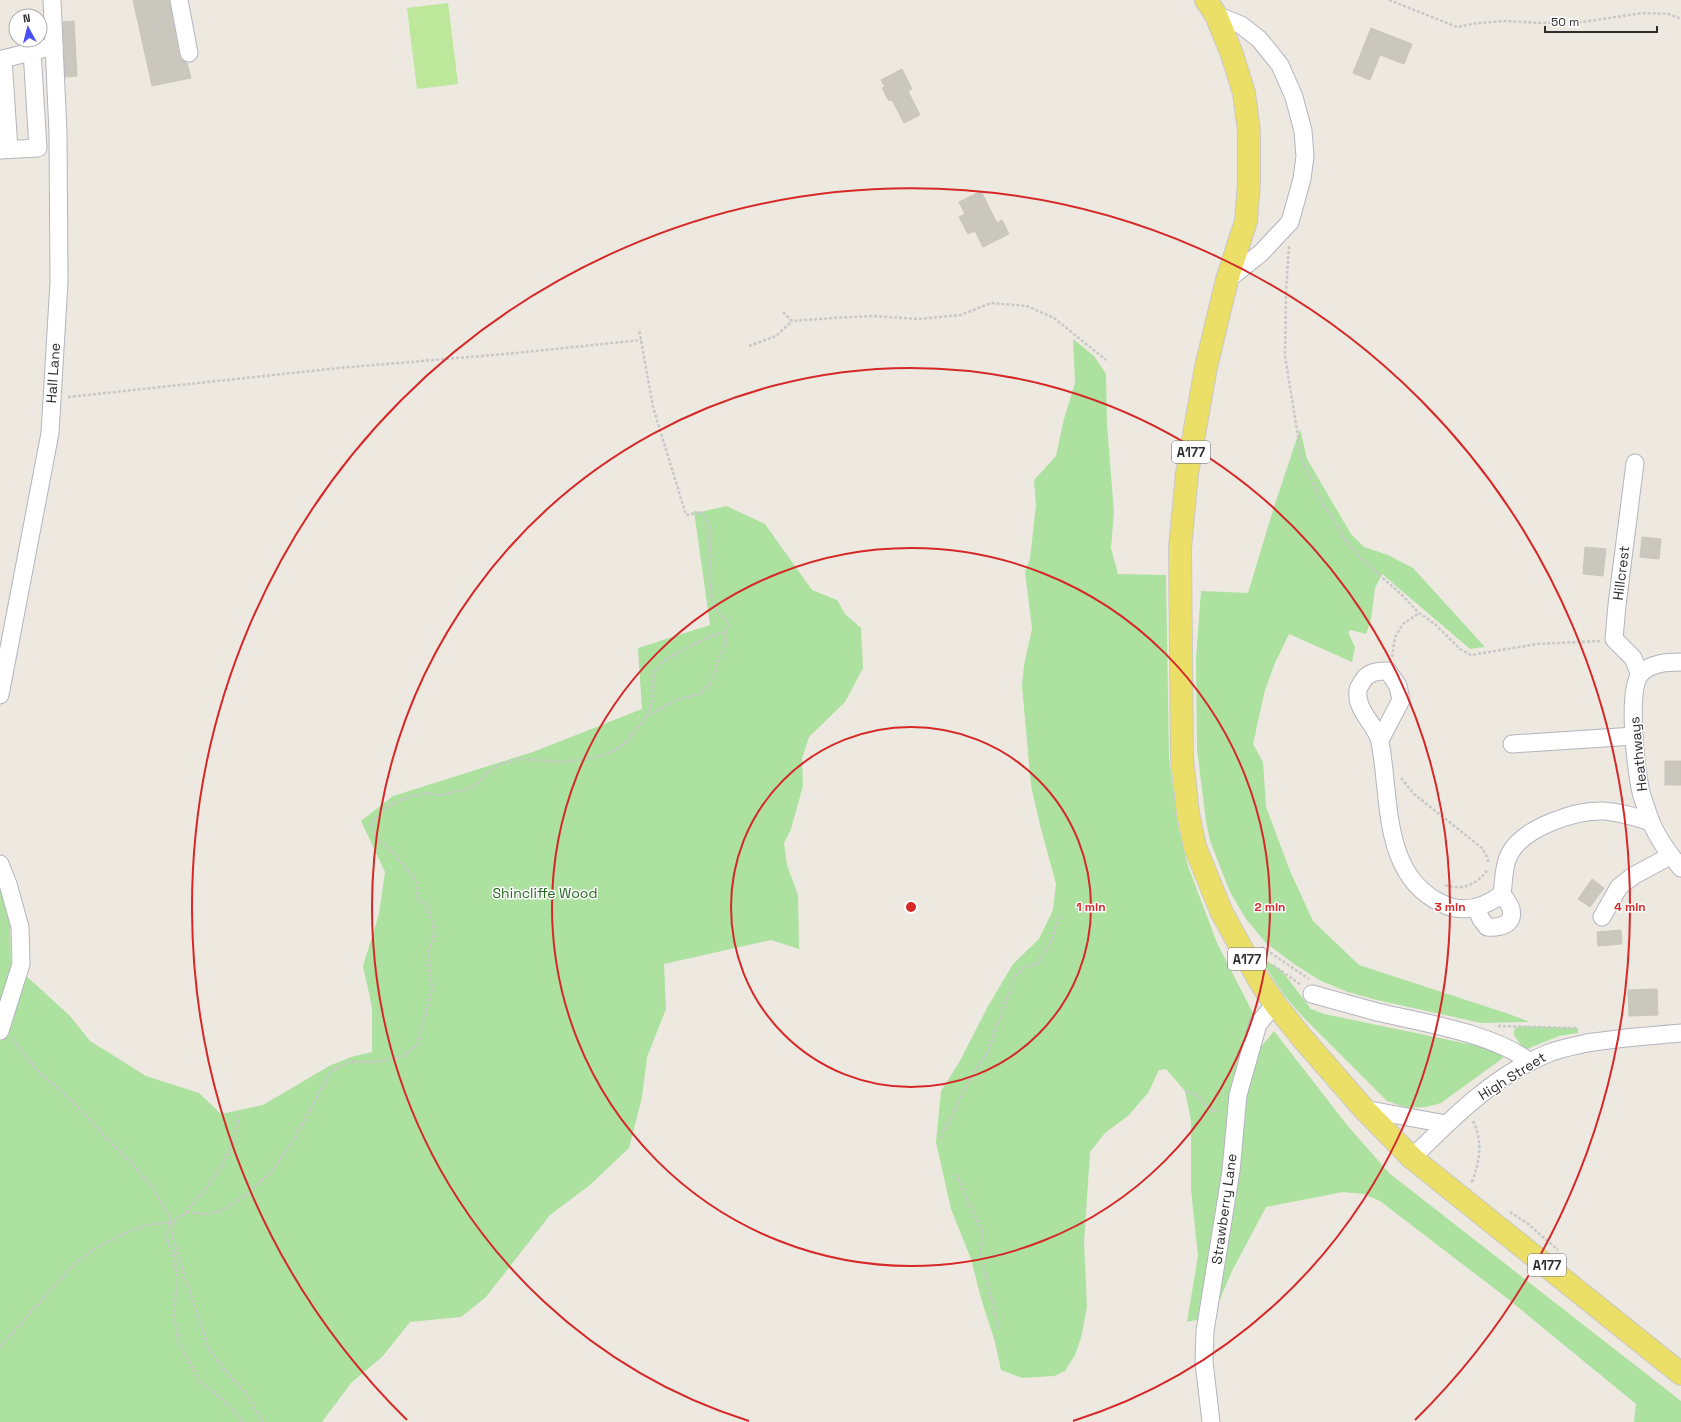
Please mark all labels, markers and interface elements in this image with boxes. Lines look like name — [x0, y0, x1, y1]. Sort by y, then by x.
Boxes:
north arrow — [8, 8, 48, 48]
scale bar — [1545, 8, 1657, 34]
text: N — [22, 11, 31, 25]
text: 50 m — [1551, 14, 1579, 30]
street label: Hall Lane — [42, 342, 64, 404]
road number: A177 — [1172, 441, 1210, 463]
street label: Hillcrest — [1609, 545, 1633, 601]
street label: Heathways — [1625, 716, 1651, 792]
park label: Shincliffe Wood — [493, 884, 597, 902]
text: 1 min — [1076, 899, 1106, 915]
text: 2 min — [1254, 899, 1286, 915]
text: 3 min — [1434, 899, 1466, 915]
text: 4 min — [1614, 899, 1646, 915]
centre of rings — [904, 900, 918, 914]
road number: A177 — [1228, 948, 1266, 970]
street label: High Street — [1475, 1048, 1549, 1104]
street label: Strawberry Lane — [1207, 1152, 1241, 1266]
road number: A177 — [1528, 1254, 1566, 1276]

